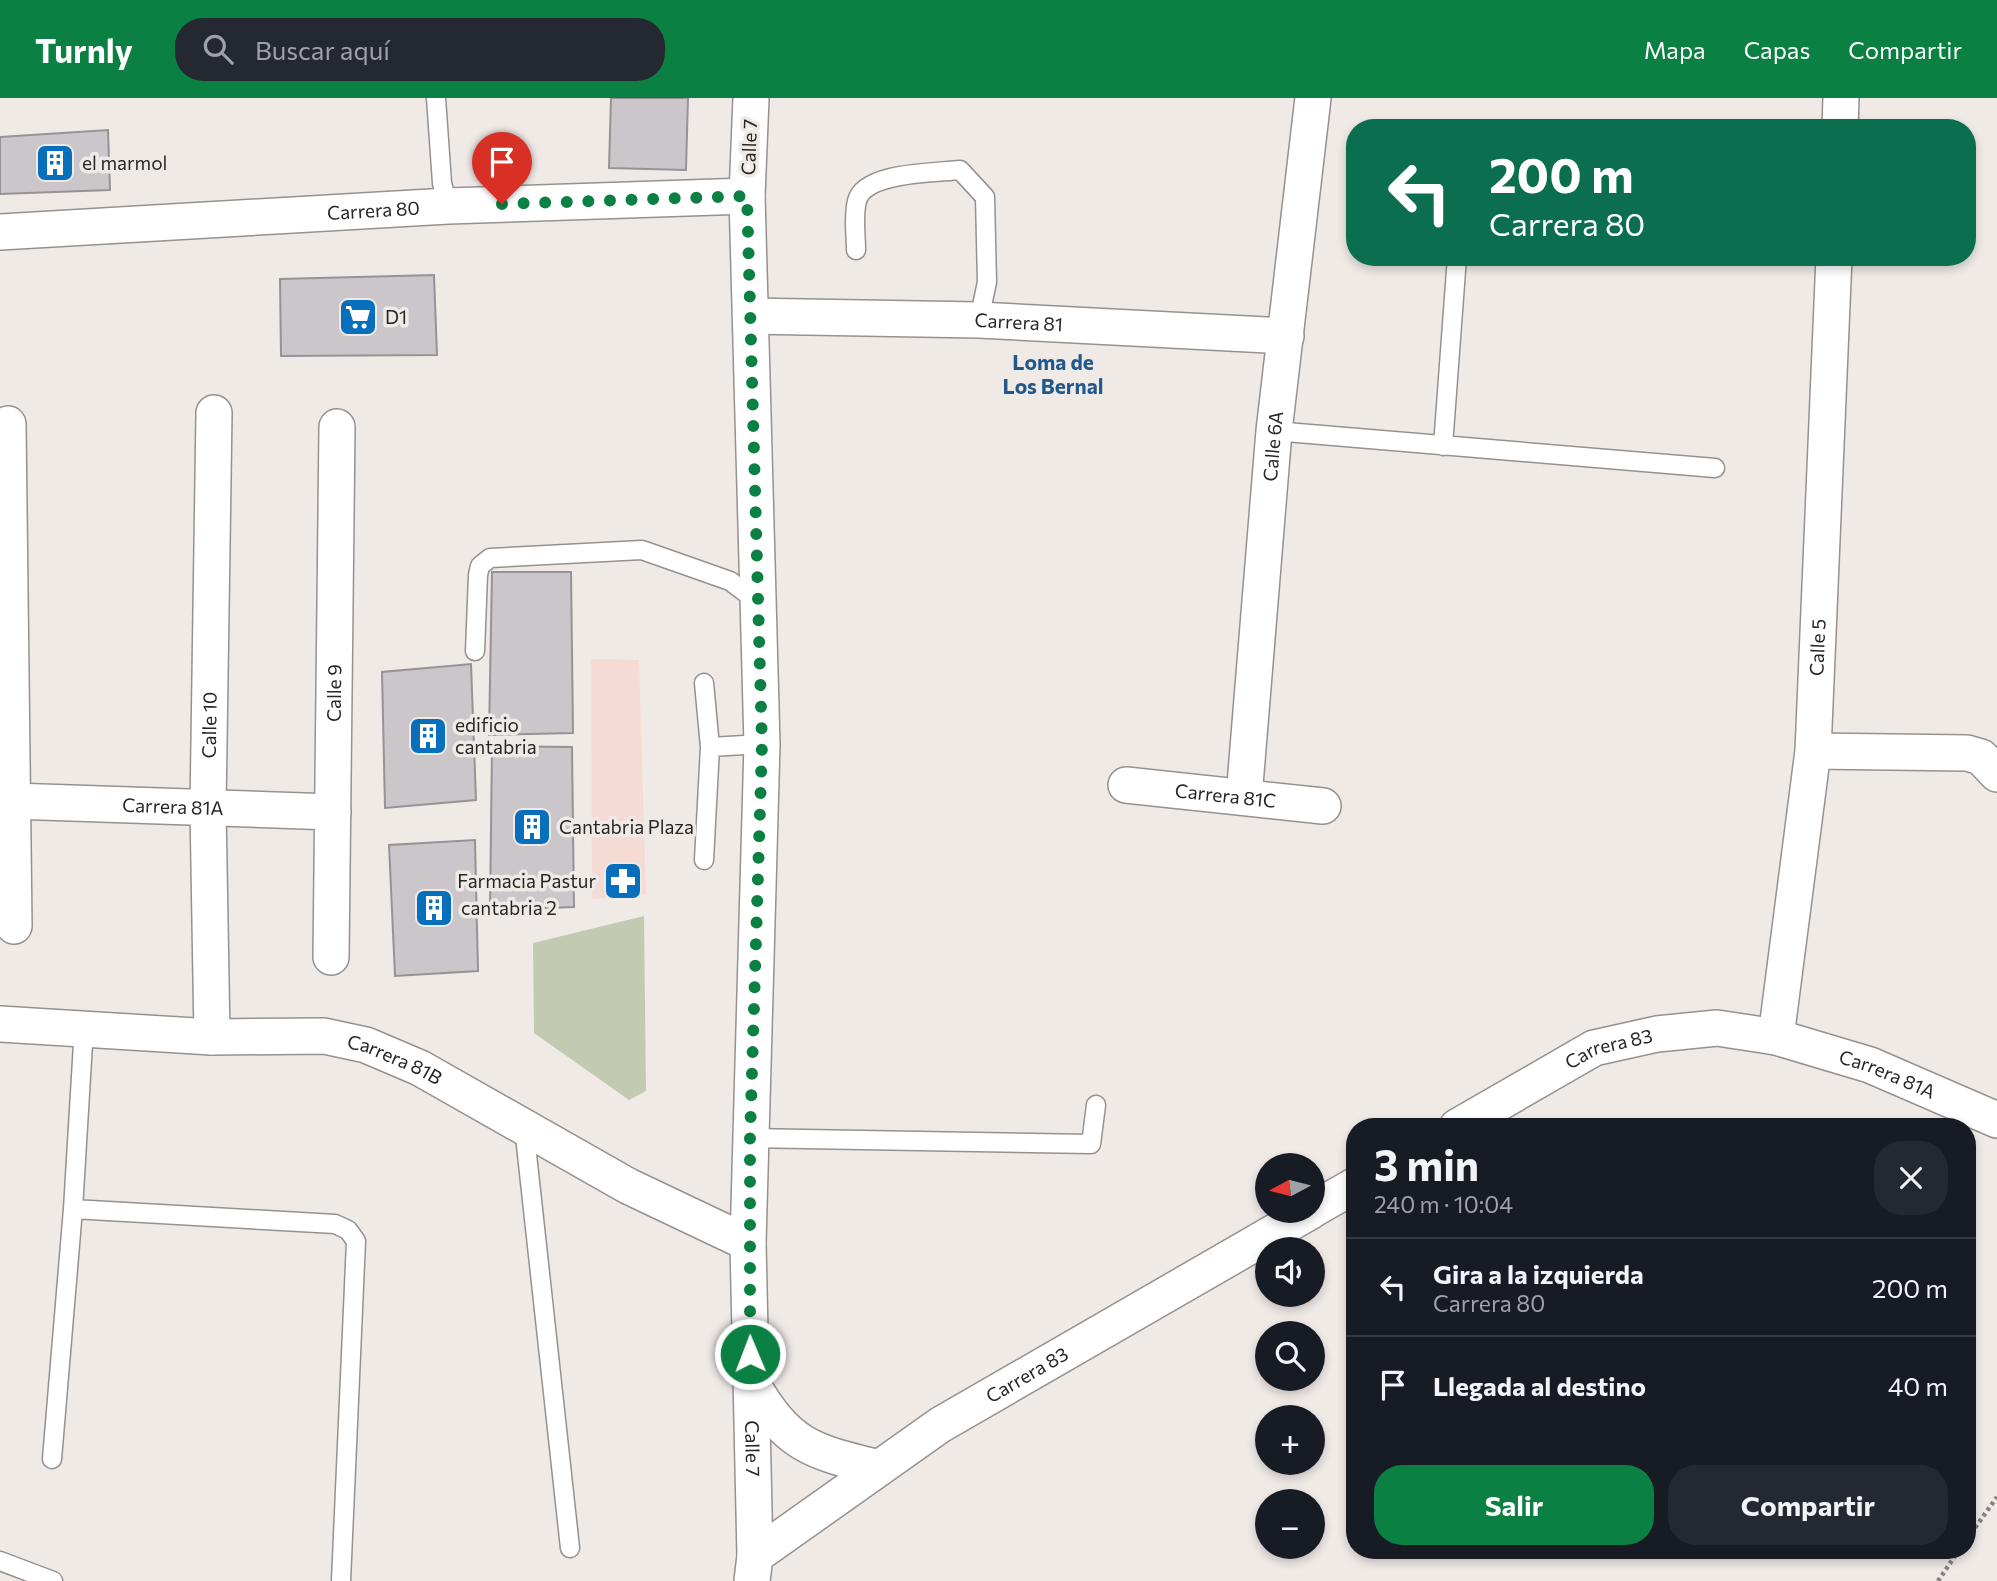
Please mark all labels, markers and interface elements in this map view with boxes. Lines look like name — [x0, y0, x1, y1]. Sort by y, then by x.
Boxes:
search box — [175, 18, 665, 81]
text: Turnly — [35, 29, 133, 70]
icon: search — [199, 30, 237, 68]
text: Buscar aquí — [255, 34, 390, 65]
text: Mapa — [1644, 35, 1706, 64]
text: Capas — [1744, 35, 1810, 64]
text: Compartir — [1848, 35, 1962, 64]
street label: Calle 7 — [736, 118, 761, 176]
pin — [472, 132, 532, 204]
building icon: el marmol — [34, 142, 76, 184]
icon: arrive — [483, 143, 521, 181]
text: 200 m — [1489, 143, 1634, 203]
icon: left — [1374, 147, 1465, 238]
place label: el marmol — [82, 151, 167, 174]
street label: Carrera 80 — [326, 196, 420, 224]
text: Carrera 80 — [1489, 203, 1645, 243]
supermarket icon: D1 — [337, 296, 379, 338]
place label: D1 — [385, 305, 407, 328]
street label: Carrera 81 — [974, 308, 1064, 335]
district label: Loma de Los Bernal — [1003, 349, 1103, 398]
street label: Calle 6A — [1258, 410, 1287, 482]
street label: Calle 5 — [1804, 618, 1830, 677]
street label: Calle 9 — [322, 664, 345, 722]
street label: Calle 10 — [197, 691, 221, 759]
place label: edificio cantabria — [455, 713, 537, 758]
building icon: edificio cantabria — [407, 715, 449, 757]
street label: Carrera 81C — [1174, 778, 1277, 812]
street label: Carrera 81A — [122, 793, 224, 819]
building icon: Cantabria Plaza — [511, 806, 553, 848]
place label: Cantabria Plaza — [559, 815, 694, 838]
pharmacy icon: Farmacia Pastur — [602, 860, 644, 902]
place label: Farmacia Pastur — [457, 869, 596, 892]
building icon: cantabria 2 — [413, 887, 455, 929]
place label: cantabria 2 — [461, 896, 557, 919]
street label: Carrera 83 — [1561, 1023, 1654, 1073]
street label: Carrera 81B — [345, 1029, 446, 1089]
street label: Carrera 81A — [1837, 1044, 1939, 1103]
text: 3 min — [1374, 1138, 1479, 1190]
button: close — [1874, 1141, 1948, 1215]
north arrow — [1255, 1153, 1325, 1223]
map controls — [1255, 1153, 1325, 1559]
text: 240 m · 10:04 — [1374, 1190, 1513, 1218]
button: sound — [1255, 1237, 1325, 1307]
text: Gira a la izquierda — [1433, 1258, 1644, 1289]
icon: left — [1374, 1268, 1412, 1306]
text: 200 m — [1872, 1272, 1948, 1303]
text: Carrera 80 — [1433, 1289, 1545, 1317]
position arrow — [713, 1317, 787, 1391]
button: search — [1255, 1321, 1325, 1391]
street label: Carrera 83 — [981, 1342, 1072, 1407]
icon: arrive — [1374, 1366, 1412, 1404]
text: Llegada al destino — [1433, 1370, 1646, 1401]
text: 40 m — [1888, 1370, 1948, 1401]
button: + — [1255, 1405, 1325, 1475]
street label: Calle 7 — [741, 1420, 765, 1477]
button: Salir — [1374, 1465, 1654, 1545]
button: Compartir — [1668, 1465, 1948, 1545]
button: − — [1255, 1489, 1325, 1559]

